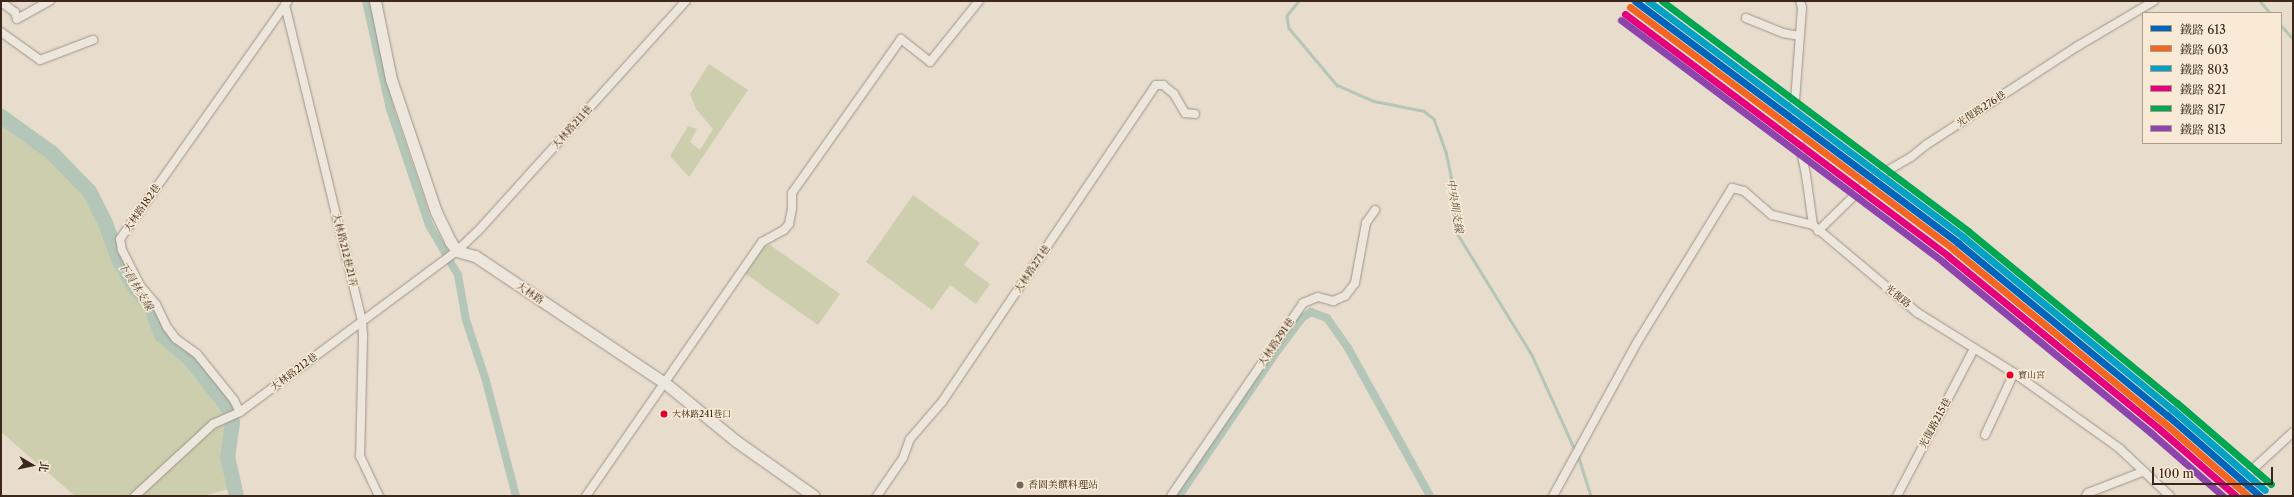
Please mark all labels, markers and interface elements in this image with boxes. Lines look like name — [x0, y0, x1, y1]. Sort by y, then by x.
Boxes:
legend — [2142, 12, 2282, 144]
text: 鐵路 613 — [2180, 22, 2226, 37]
text: 鐵路 603 — [2180, 42, 2228, 57]
text: 鐵路 803 — [2180, 62, 2229, 77]
text: 鐵路 821 — [2180, 82, 2226, 97]
street label: 光復路276巷 — [1954, 89, 2008, 129]
text: 鐵路 817 — [2180, 102, 2225, 117]
street label: 大林路211巷 — [549, 103, 595, 151]
text: 鐵路 813 — [2180, 122, 2226, 137]
water label: 中央圳支線 — [1444, 178, 1466, 234]
street label: 大林路182巷 — [121, 182, 163, 234]
street label: 大林路212巷21弄 — [330, 212, 360, 288]
street label: 大林路271巷 — [1012, 243, 1052, 295]
water label: 下員林支線 — [116, 259, 156, 313]
street label: 大林路 — [514, 280, 546, 306]
street label: 光復路 — [1883, 282, 1913, 310]
street label: 大林路291巷 — [1255, 316, 1297, 368]
street label: 大林路212巷 — [268, 350, 320, 394]
marker: 寶山宮 — [2005, 370, 2015, 380]
place label: 寶山宮 — [2018, 370, 2045, 380]
street label: 光復路215巷 — [1917, 396, 1953, 450]
marker: 大林路241巷口 — [659, 409, 669, 419]
place label: 大林路241巷口 — [672, 409, 731, 419]
north arrow — [12, 445, 52, 485]
scale bar — [2154, 459, 2275, 485]
text: 北 — [36, 460, 52, 473]
text: 100 m — [2159, 466, 2194, 481]
place label: 香園美饌料理站 — [1028, 479, 1098, 491]
marker: 香園美饌料理站 — [1015, 480, 1025, 490]

